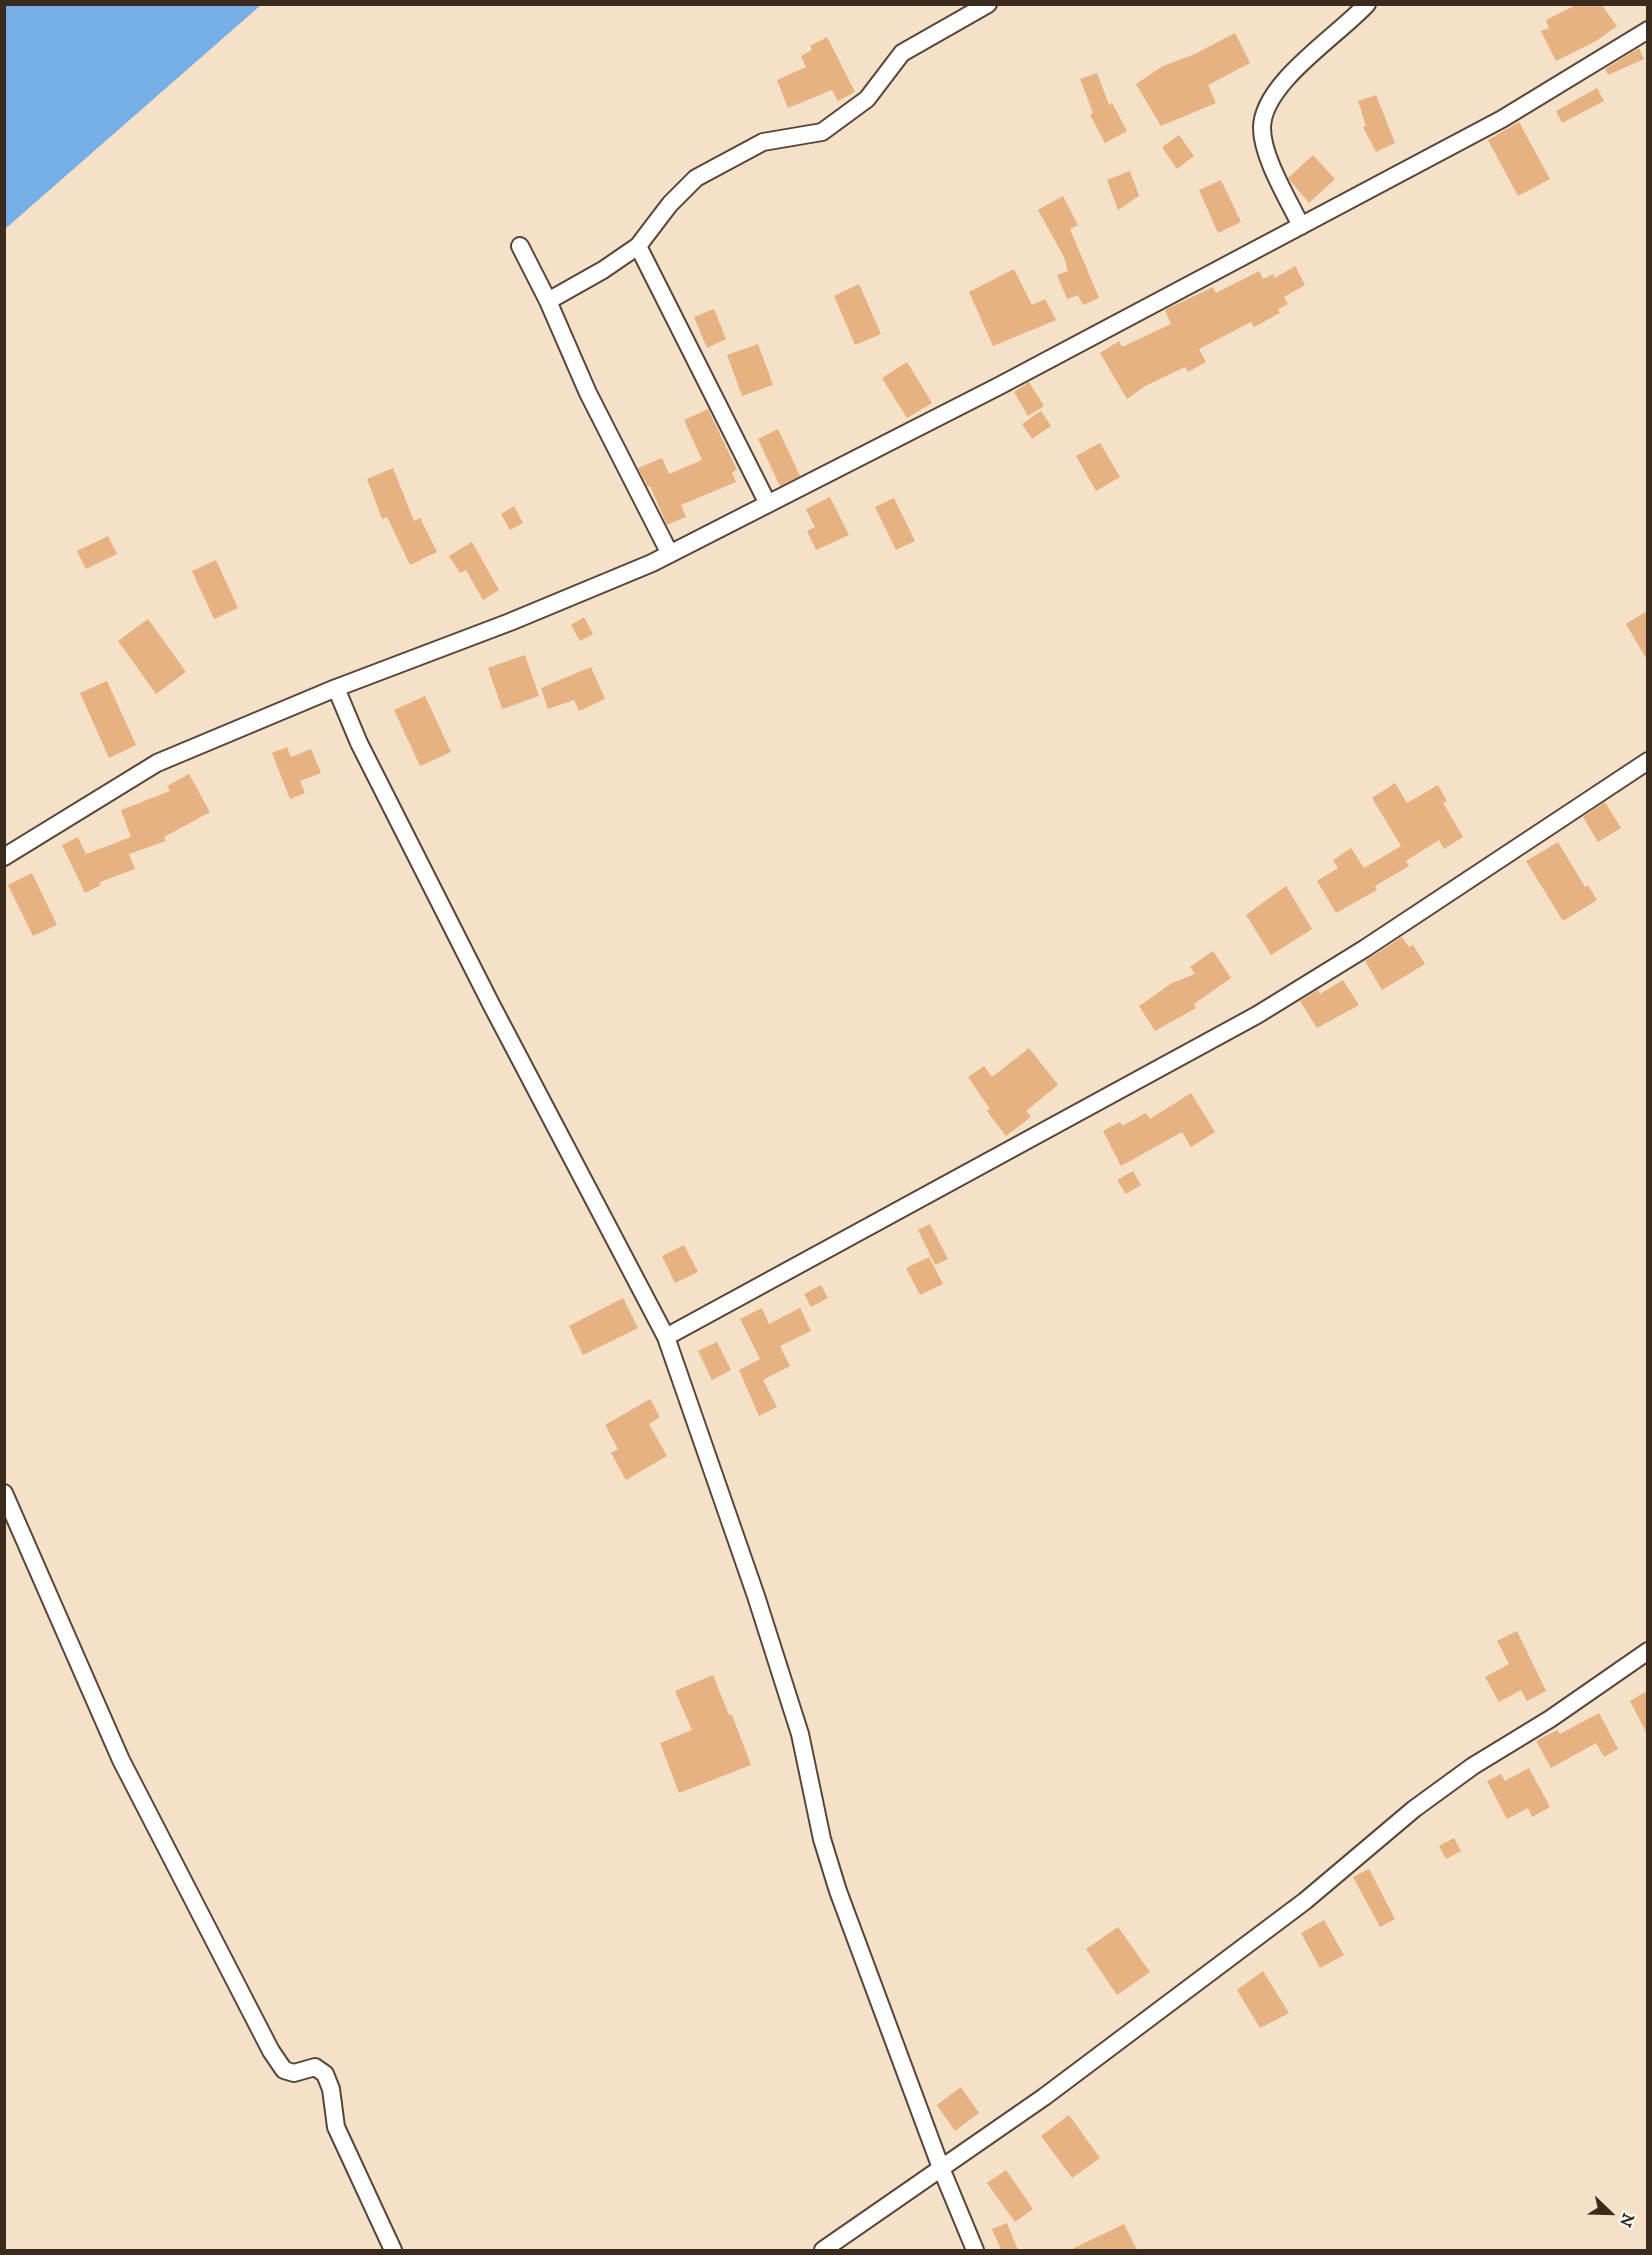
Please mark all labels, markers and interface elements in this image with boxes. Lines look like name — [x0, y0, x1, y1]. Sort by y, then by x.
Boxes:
north arrow — [1580, 2183, 1640, 2243]
text: N — [1615, 2210, 1638, 2230]

